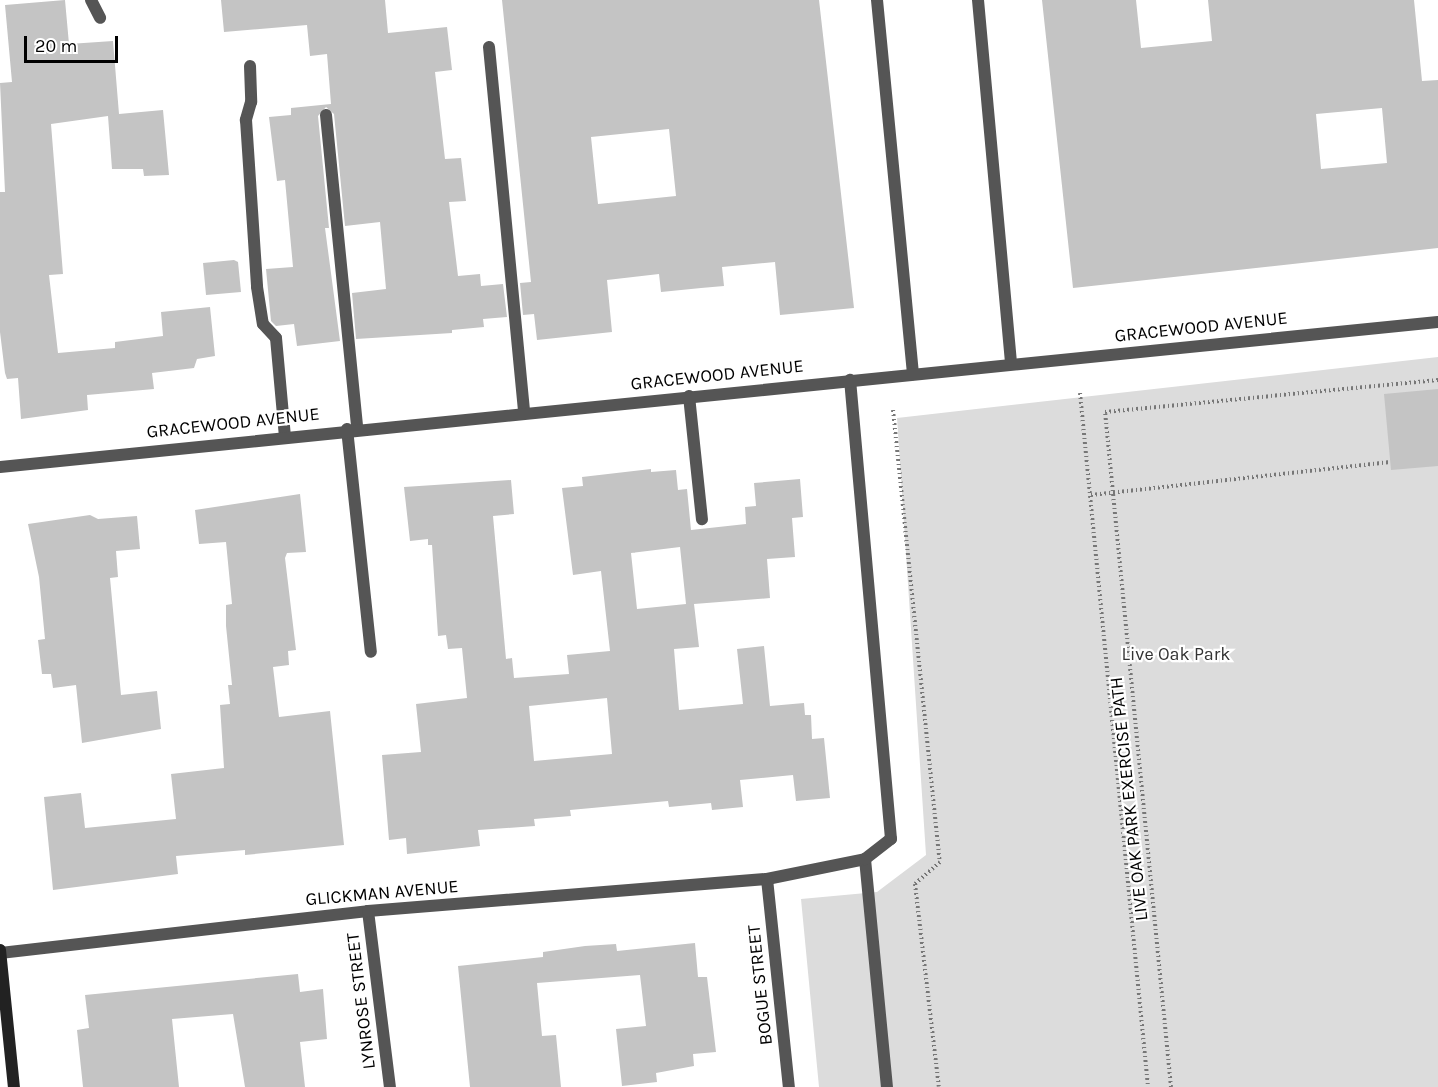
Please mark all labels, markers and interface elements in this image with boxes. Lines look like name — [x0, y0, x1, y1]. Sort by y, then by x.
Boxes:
scale bar — [27, 24, 122, 62]
text: 20 m — [35, 35, 77, 57]
street label: GRACEWOOD AVENUE — [1113, 307, 1289, 347]
street label: GRACEWOOD AVENUE — [629, 355, 805, 395]
street label: GRACEWOOD AVENUE — [145, 403, 321, 443]
park label: Live Oak Park — [1122, 643, 1230, 665]
street label: LIVE OAK PARK EXERCISE PATH — [1105, 676, 1153, 922]
street label: GLICKMAN AVENUE — [305, 876, 459, 910]
street label: BOGUE STREET — [743, 924, 777, 1046]
street label: LYNROSE STREET — [342, 931, 380, 1071]

